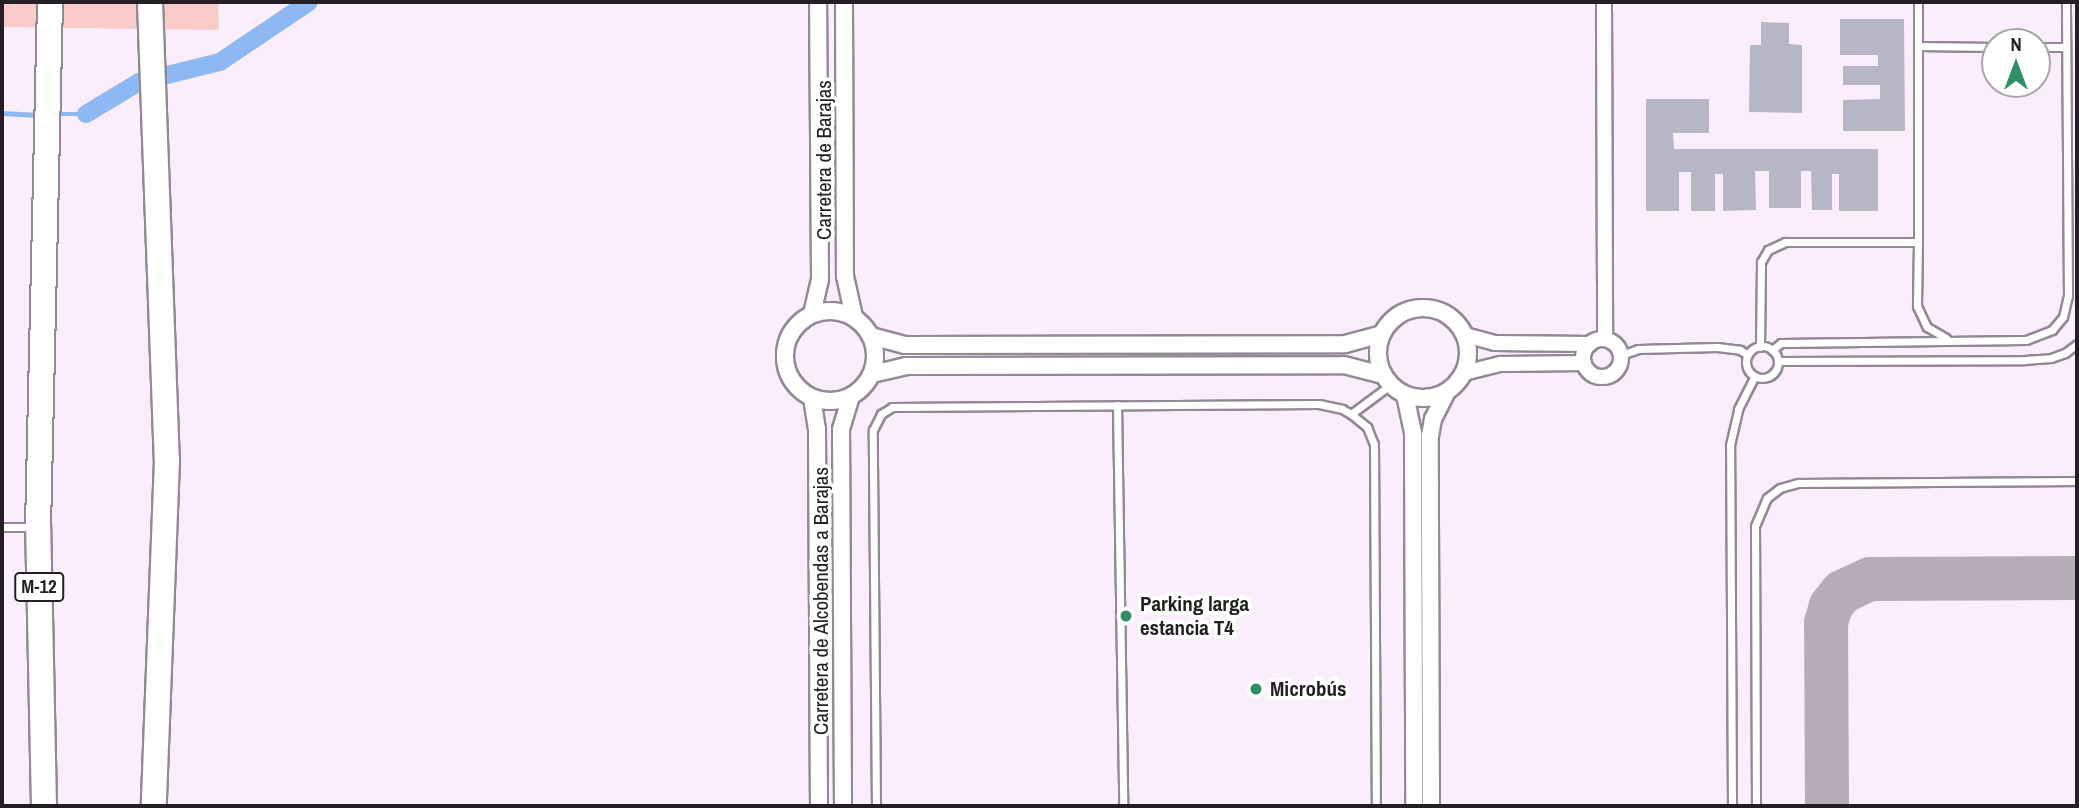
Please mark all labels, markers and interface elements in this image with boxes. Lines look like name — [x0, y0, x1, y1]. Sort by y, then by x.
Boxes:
north arrow — [1981, 28, 2051, 98]
text: N — [2010, 31, 2022, 57]
street label: Carretera de Barajas — [811, 80, 837, 240]
street label: Carretera de Alcobendas a Barajas — [808, 467, 834, 735]
road number: M-12 — [13, 572, 65, 602]
place label: Parking larga estancia T4 — [1140, 591, 1249, 641]
marker: Parking larga estancia T4 — [1118, 608, 1134, 624]
place label: Microbús — [1270, 676, 1347, 702]
marker: Microbús — [1248, 681, 1264, 697]

